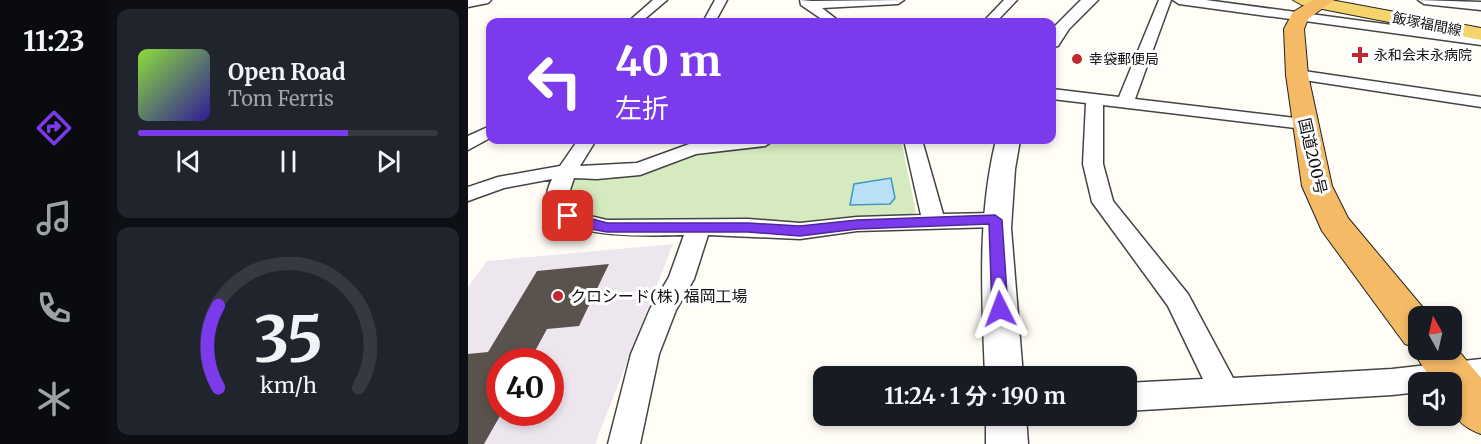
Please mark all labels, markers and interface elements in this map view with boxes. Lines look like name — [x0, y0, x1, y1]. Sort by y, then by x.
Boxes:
street label: 飯塚福間線 — [1391, 8, 1463, 40]
text: 11:23 — [23, 24, 85, 58]
text: 40 m — [615, 35, 721, 87]
icon: left — [516, 42, 594, 120]
marker: 永和会末永病院 — [1351, 46, 1369, 64]
place label: 永和会末永病院 — [1374, 46, 1472, 64]
place label: 幸袋郵便局 — [1089, 50, 1159, 68]
marker: 幸袋郵便局 — [1070, 52, 1084, 66]
text: Open Road — [228, 58, 346, 86]
text: Tom Ferris — [228, 86, 334, 111]
text: 左折 — [615, 91, 669, 125]
icon: directions — [33, 107, 75, 149]
street label: 国道200号 — [1294, 116, 1332, 196]
icon: previous — [172, 145, 205, 178]
icon: pause — [272, 145, 305, 178]
icon: next — [372, 145, 405, 178]
pin — [542, 190, 593, 241]
icon: music — [33, 197, 75, 239]
icon: arrive — [551, 199, 584, 232]
position arrow — [968, 277, 1032, 341]
place label: クロシード(株) 福岡工場 — [570, 286, 748, 306]
icon: phone — [33, 287, 75, 329]
marker: クロシード(株) 福岡工場 — [551, 289, 565, 303]
text: 35 — [253, 301, 323, 379]
north arrow — [1408, 306, 1462, 360]
map controls — [1408, 306, 1462, 426]
speed limit sign: 40 — [486, 348, 564, 426]
text: km/h — [260, 372, 316, 399]
button: sound — [1408, 372, 1462, 426]
icon: climate — [33, 378, 75, 420]
text: 11:24 · 1 分 · 190 m — [884, 382, 1066, 410]

